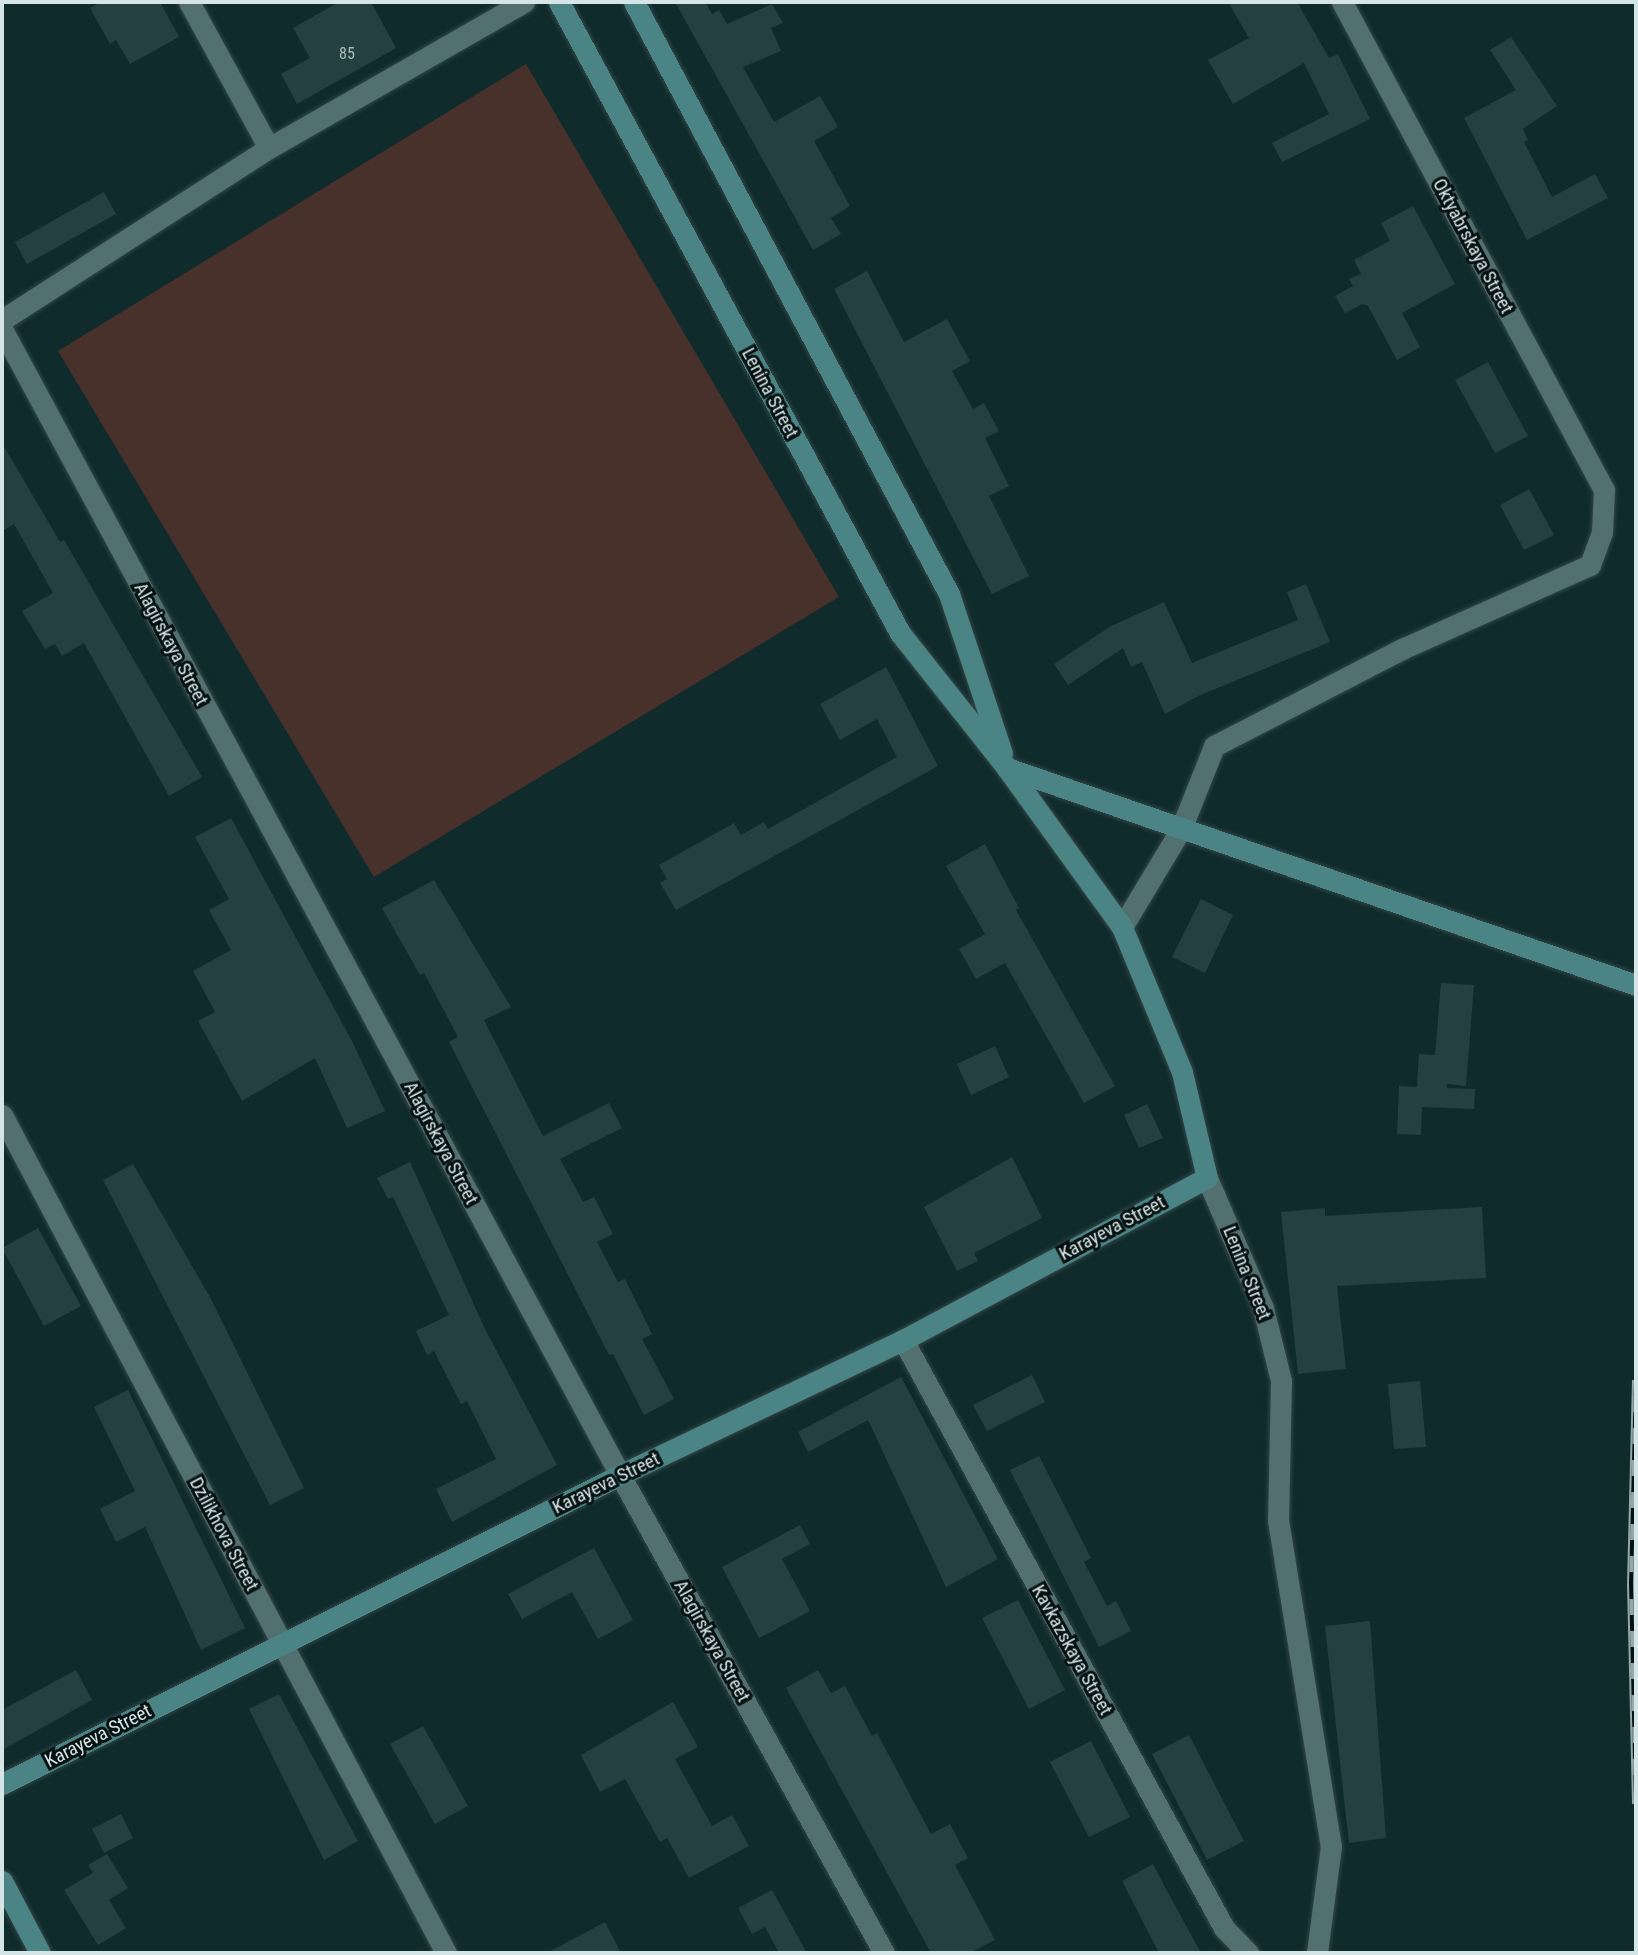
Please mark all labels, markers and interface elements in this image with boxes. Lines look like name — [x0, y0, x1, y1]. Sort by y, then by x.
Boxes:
house number: 85 — [339, 44, 355, 64]
street label: Oktyabrskaya Street — [1428, 175, 1518, 317]
street label: Lenina Street — [737, 344, 803, 442]
street label: Alagirskaya Street — [129, 579, 213, 709]
street label: Alagirskaya Street — [399, 1078, 483, 1208]
street label: Karayeva Street — [1055, 1191, 1169, 1265]
street label: Lenina Street — [1218, 1223, 1276, 1323]
street label: Karayeva Street — [549, 1447, 663, 1519]
street label: Dzilikhova Street — [185, 1473, 263, 1595]
street label: Alagirskaya Street — [669, 1576, 755, 1706]
street label: Kavkazskaya Street — [1027, 1581, 1117, 1719]
street label: Karayeva Street — [41, 1699, 155, 1773]

